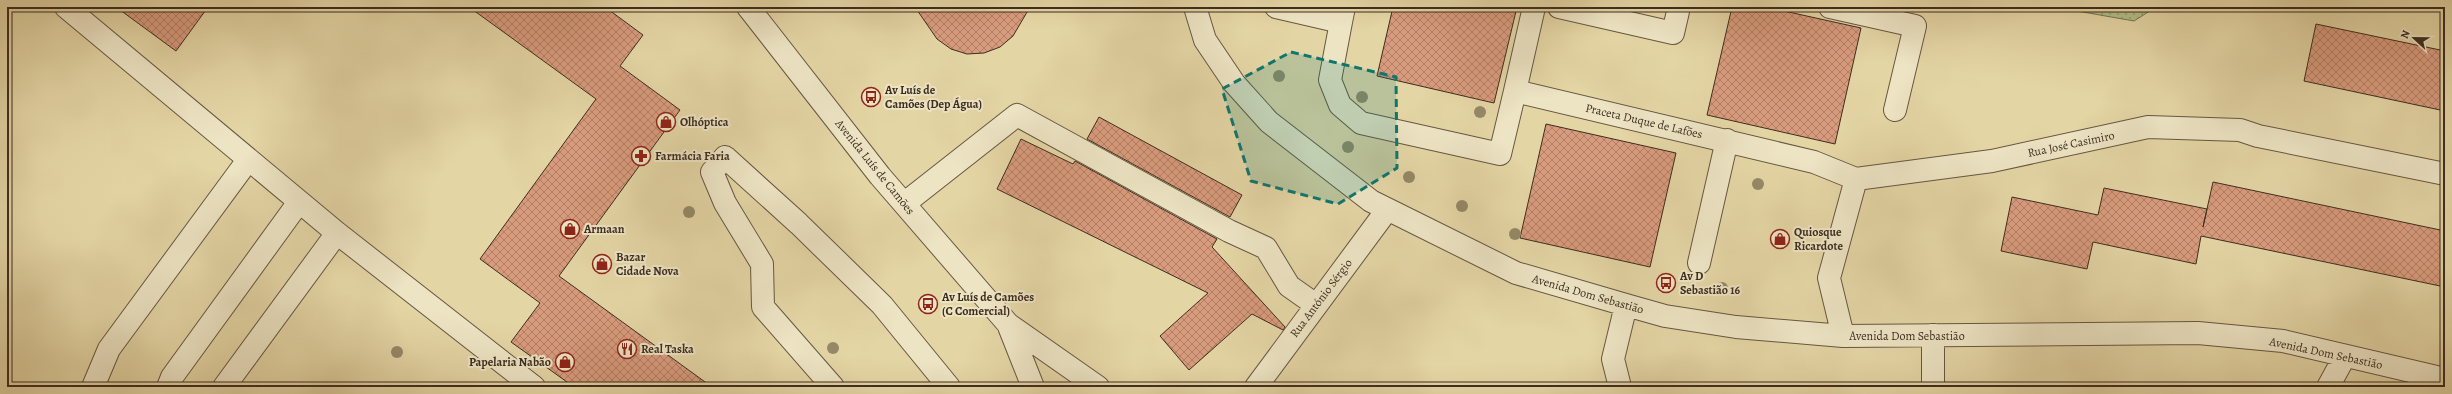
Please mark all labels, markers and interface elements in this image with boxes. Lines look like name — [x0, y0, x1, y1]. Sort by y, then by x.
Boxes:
north arrow — [2394, 18, 2434, 58]
text: N — [2397, 28, 2414, 41]
place label: Av Luís de Camões (Dep Água) — [884, 82, 982, 112]
bus stop icon: Av Luís de Camões (Dep Água) — [860, 86, 882, 108]
street label: Praceta Duque de Lafões — [1584, 100, 1704, 142]
shop icon: Olhóptica — [655, 111, 677, 133]
place label: Olhóptica — [680, 114, 729, 130]
street label: Avenida Luís de Camões — [831, 115, 919, 218]
street label: Rua José Casimiro — [2026, 127, 2116, 161]
pharmacy icon: Farmácia Faria — [630, 145, 652, 167]
place label: Farmácia Faria — [655, 148, 730, 164]
shop icon: Armaan — [559, 218, 581, 240]
place label: Armaan — [583, 221, 625, 237]
place label: Quiosque Ricardote — [1794, 224, 1843, 254]
shop icon: Quiosque Ricardote — [1769, 228, 1791, 250]
place label: Bazar Cidade Nova — [616, 249, 679, 279]
shop icon: Bazar Cidade Nova — [591, 253, 613, 275]
street label: Rua António Sérgio — [1286, 255, 1356, 341]
place label: Av D Sebastião 16 — [1679, 268, 1740, 298]
street label: Avenida Dom Sebastião — [1529, 270, 1646, 318]
bus stop icon: Av D Sebastião 16 — [1655, 272, 1677, 294]
place label: Av Luís de Camões (C Comercial) — [941, 289, 1034, 319]
bus stop icon: Av Luís de Camões (C Comercial) — [917, 293, 939, 315]
street label: Avenida Dom Sebastião — [1848, 328, 1965, 344]
street label: Avenida Dom Sebastião — [2267, 333, 2384, 373]
restaurant icon: Real Taska — [616, 338, 638, 360]
place label: Real Taska — [641, 341, 694, 357]
shop icon: Papelaria Nabão — [554, 351, 576, 373]
place label: Papelaria Nabão — [469, 354, 551, 370]

